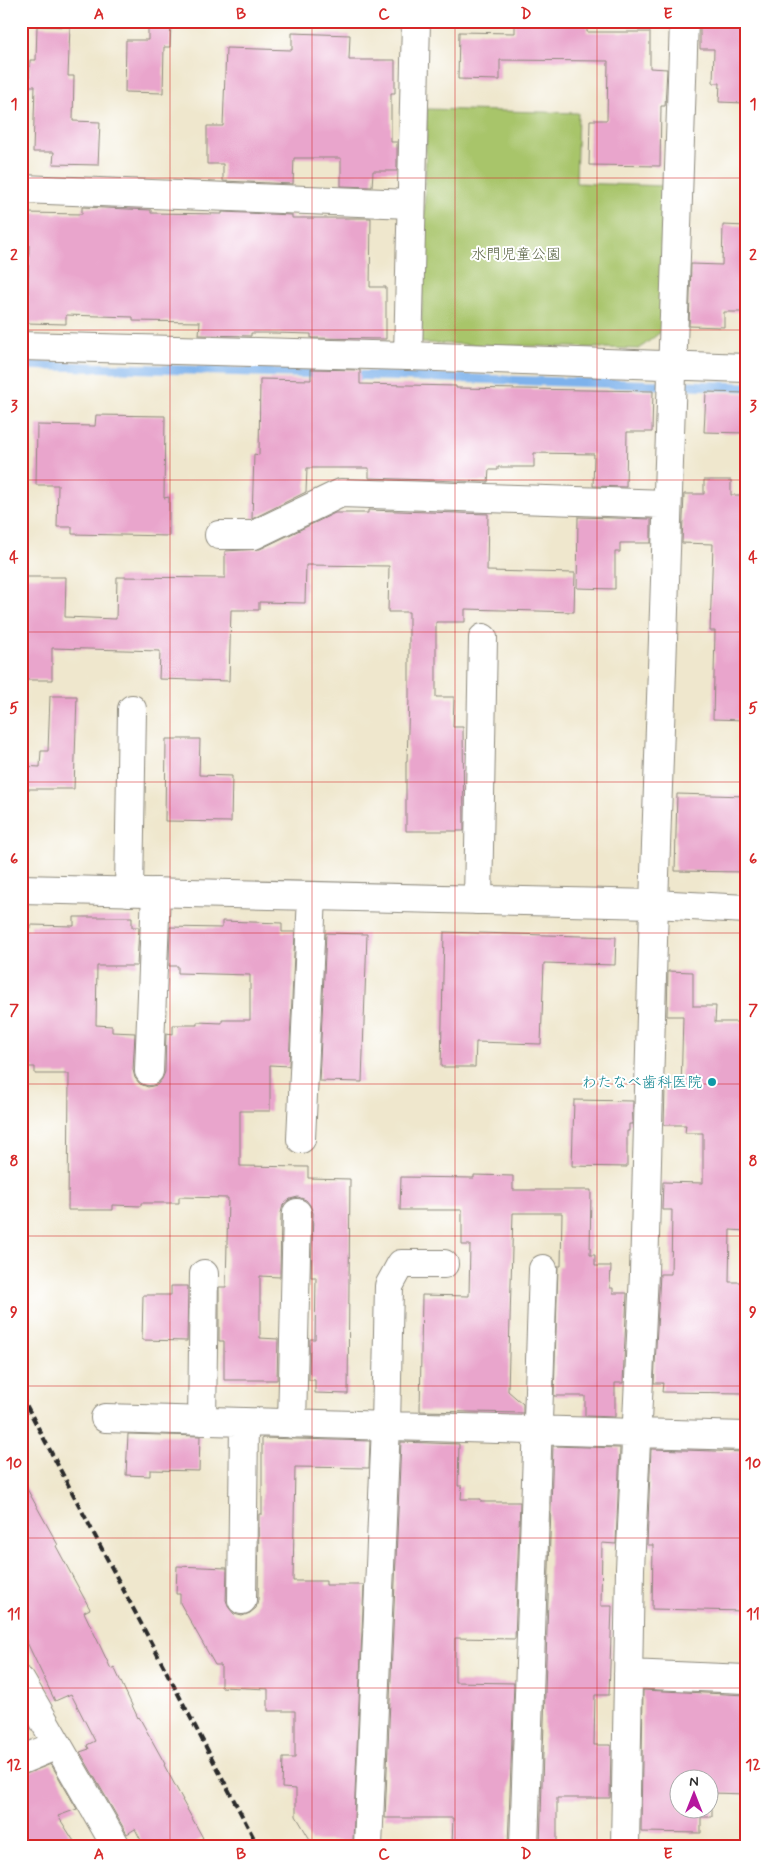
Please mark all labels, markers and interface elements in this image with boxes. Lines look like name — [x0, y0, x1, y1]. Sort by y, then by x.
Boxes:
text: A — [94, 4, 104, 25]
text: B — [236, 4, 246, 25]
text: C — [378, 4, 390, 25]
text: D — [520, 4, 532, 25]
text: E — [663, 4, 673, 25]
text: 1 — [10, 94, 18, 115]
text: 1 — [749, 94, 757, 115]
text: 2 — [10, 245, 18, 266]
park label: 水門児童公園 — [471, 245, 561, 265]
text: 2 — [749, 245, 757, 266]
text: 3 — [10, 396, 18, 417]
text: 3 — [749, 396, 757, 417]
text: 4 — [9, 547, 19, 568]
text: 4 — [748, 547, 758, 568]
text: 5 — [9, 698, 19, 719]
text: 5 — [748, 698, 758, 719]
text: 6 — [10, 849, 18, 870]
text: 6 — [749, 849, 757, 870]
text: 7 — [9, 1000, 19, 1021]
text: 7 — [748, 1000, 758, 1021]
place label: わたなべ歯科医院 — [582, 1073, 702, 1093]
marker: わたなべ歯科医院 — [706, 1076, 718, 1088]
text: 8 — [9, 1151, 19, 1172]
text: 8 — [748, 1151, 758, 1172]
text: 9 — [10, 1302, 18, 1323]
text: 9 — [749, 1302, 757, 1323]
text: 10 — [6, 1453, 22, 1474]
text: 10 — [745, 1453, 761, 1474]
text: 11 — [7, 1604, 21, 1625]
text: 11 — [746, 1604, 760, 1625]
text: 12 — [6, 1755, 22, 1776]
text: 12 — [745, 1755, 761, 1776]
north arrow — [670, 1770, 720, 1820]
text: N — [689, 1773, 699, 1791]
text: A — [94, 1844, 104, 1865]
text: B — [236, 1844, 246, 1865]
text: C — [378, 1844, 390, 1865]
text: D — [520, 1844, 532, 1865]
text: E — [663, 1844, 673, 1865]

